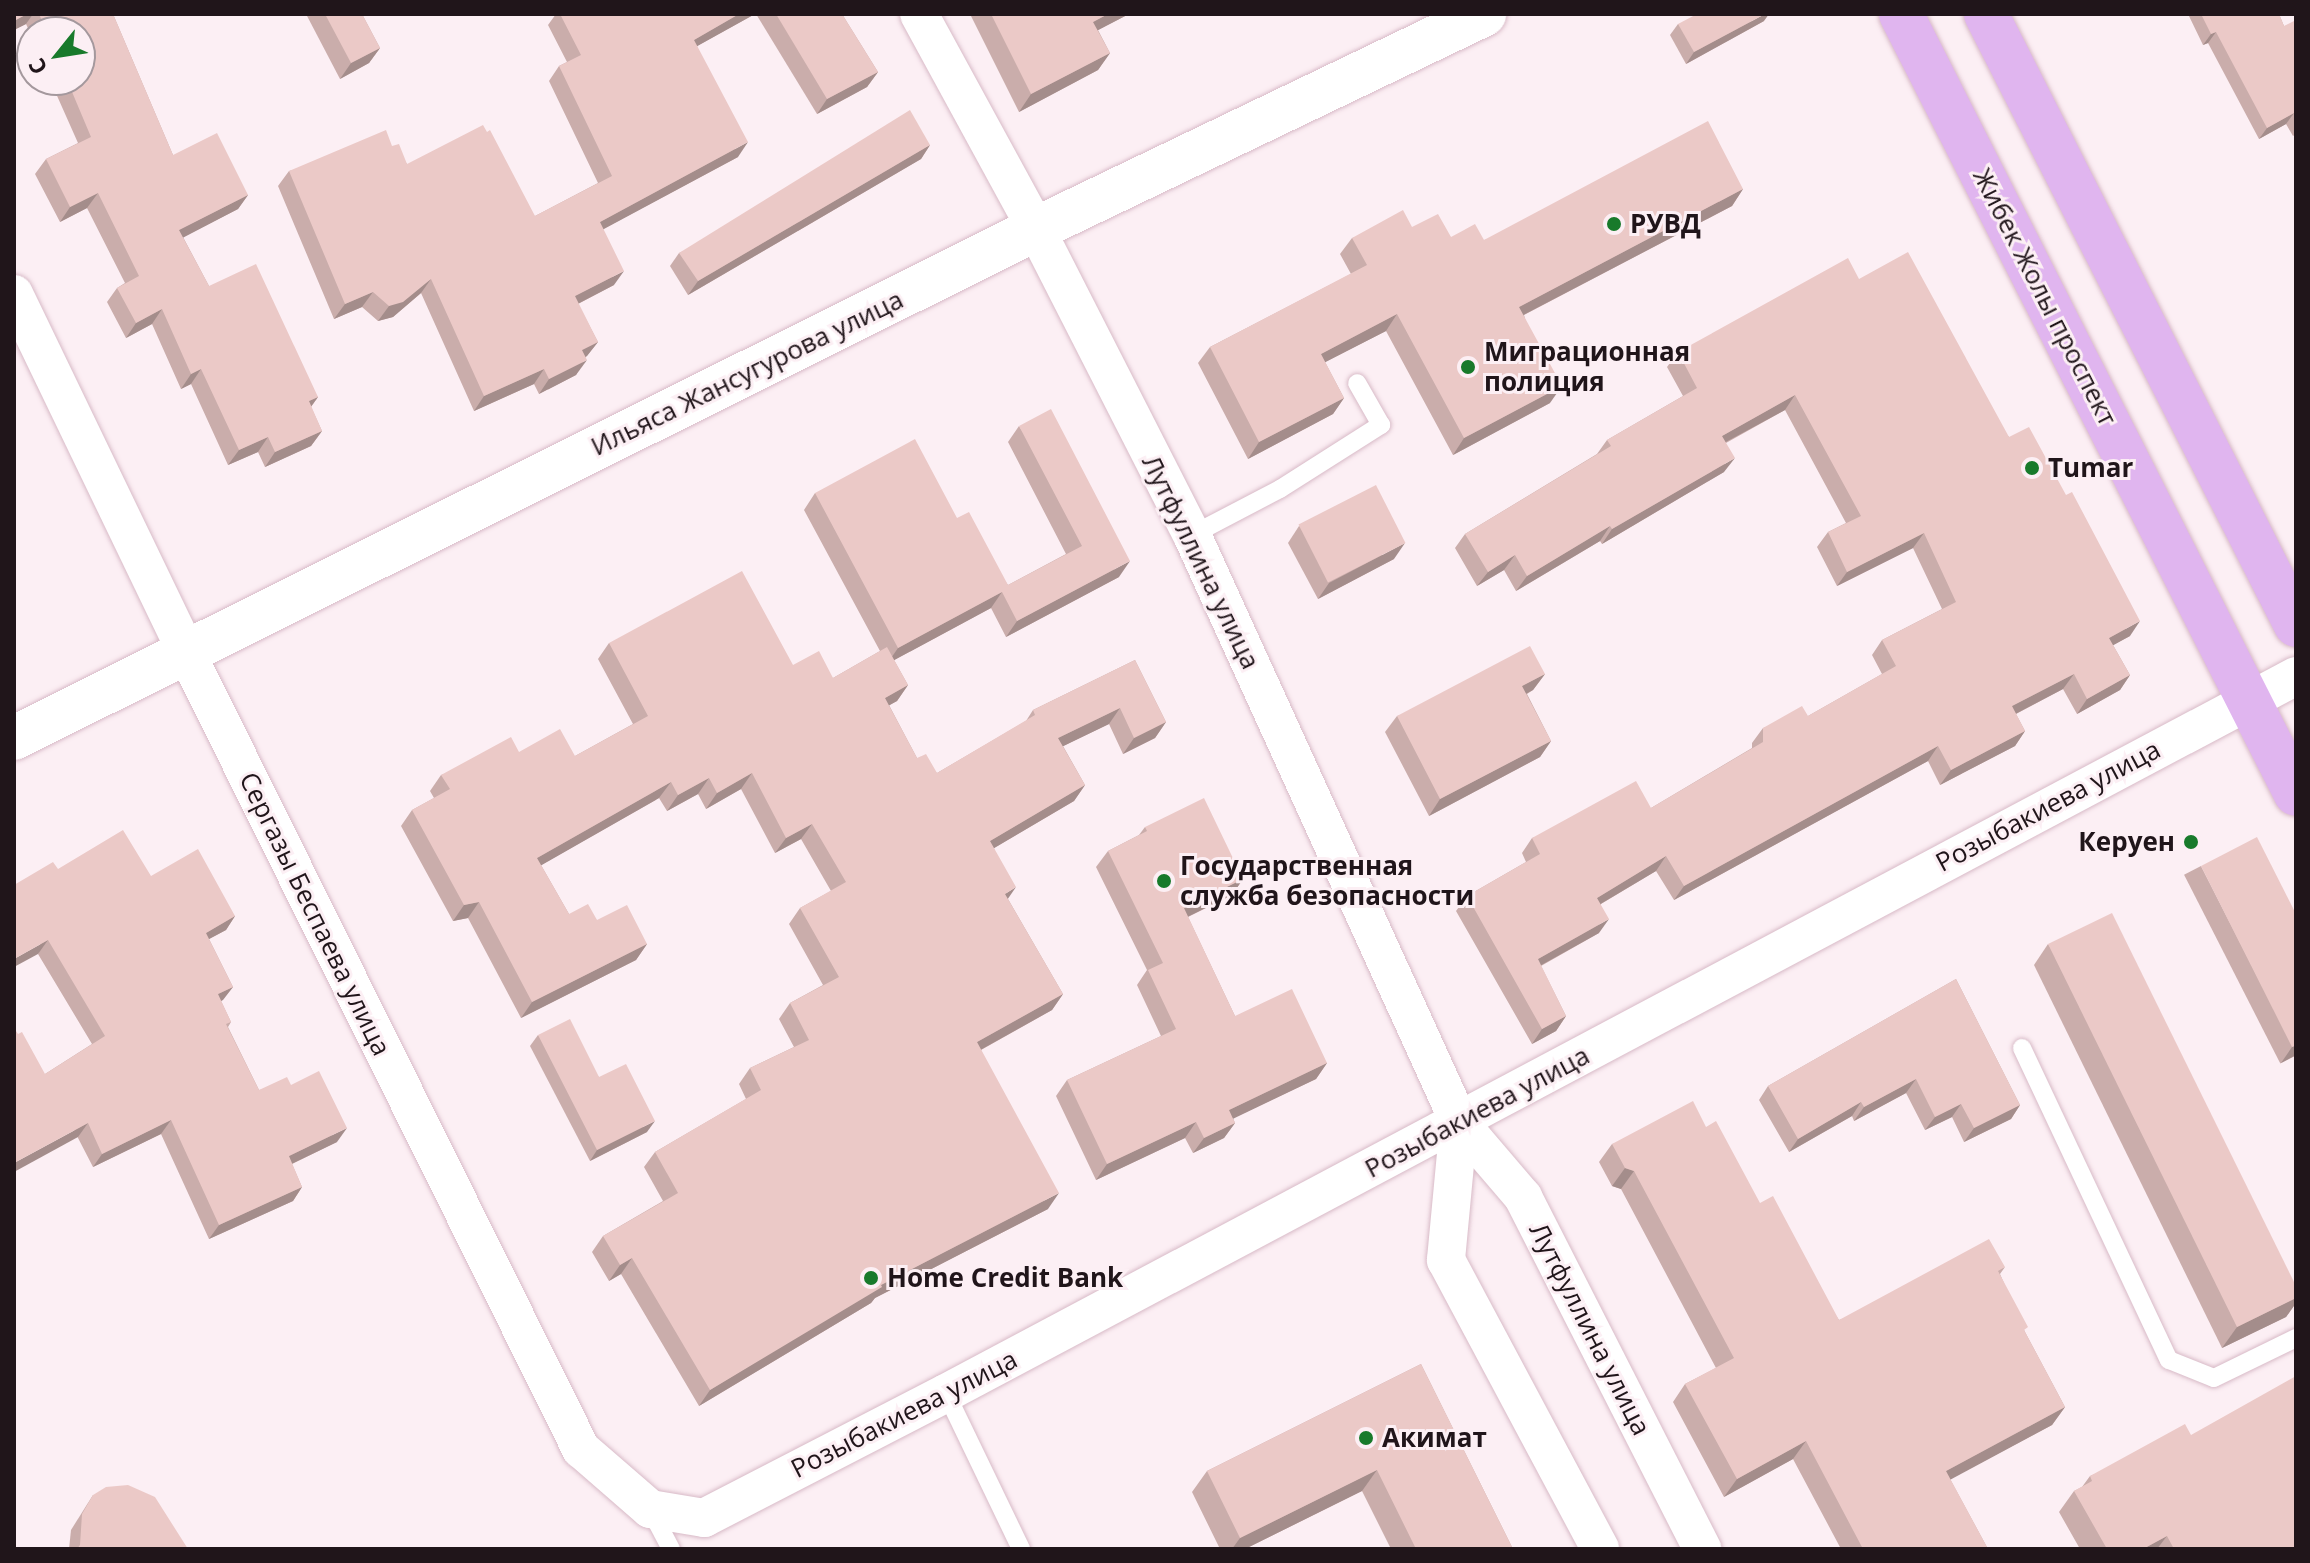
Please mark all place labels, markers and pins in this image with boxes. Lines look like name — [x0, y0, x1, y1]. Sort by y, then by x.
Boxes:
place label: РУВД — [1630, 208, 1701, 240]
marker: РУВД — [1605, 215, 1623, 233]
place label: Миграционная полиция — [1484, 336, 1690, 398]
marker: Миграционная полиция — [1459, 358, 1477, 376]
place label: Tumar — [2048, 452, 2133, 484]
marker: Tumar — [2023, 459, 2041, 477]
place label: Керуен — [2078, 826, 2175, 858]
marker: Керуен — [2182, 833, 2200, 851]
place label: Государственная служба безопасности — [1180, 850, 1474, 912]
marker: Государственная служба безопасности — [1155, 872, 1173, 890]
place label: Home Credit Bank — [887, 1262, 1123, 1294]
marker: Home Credit Bank — [862, 1269, 880, 1287]
place label: Акимат — [1382, 1422, 1487, 1454]
marker: Акимат — [1357, 1429, 1375, 1447]

